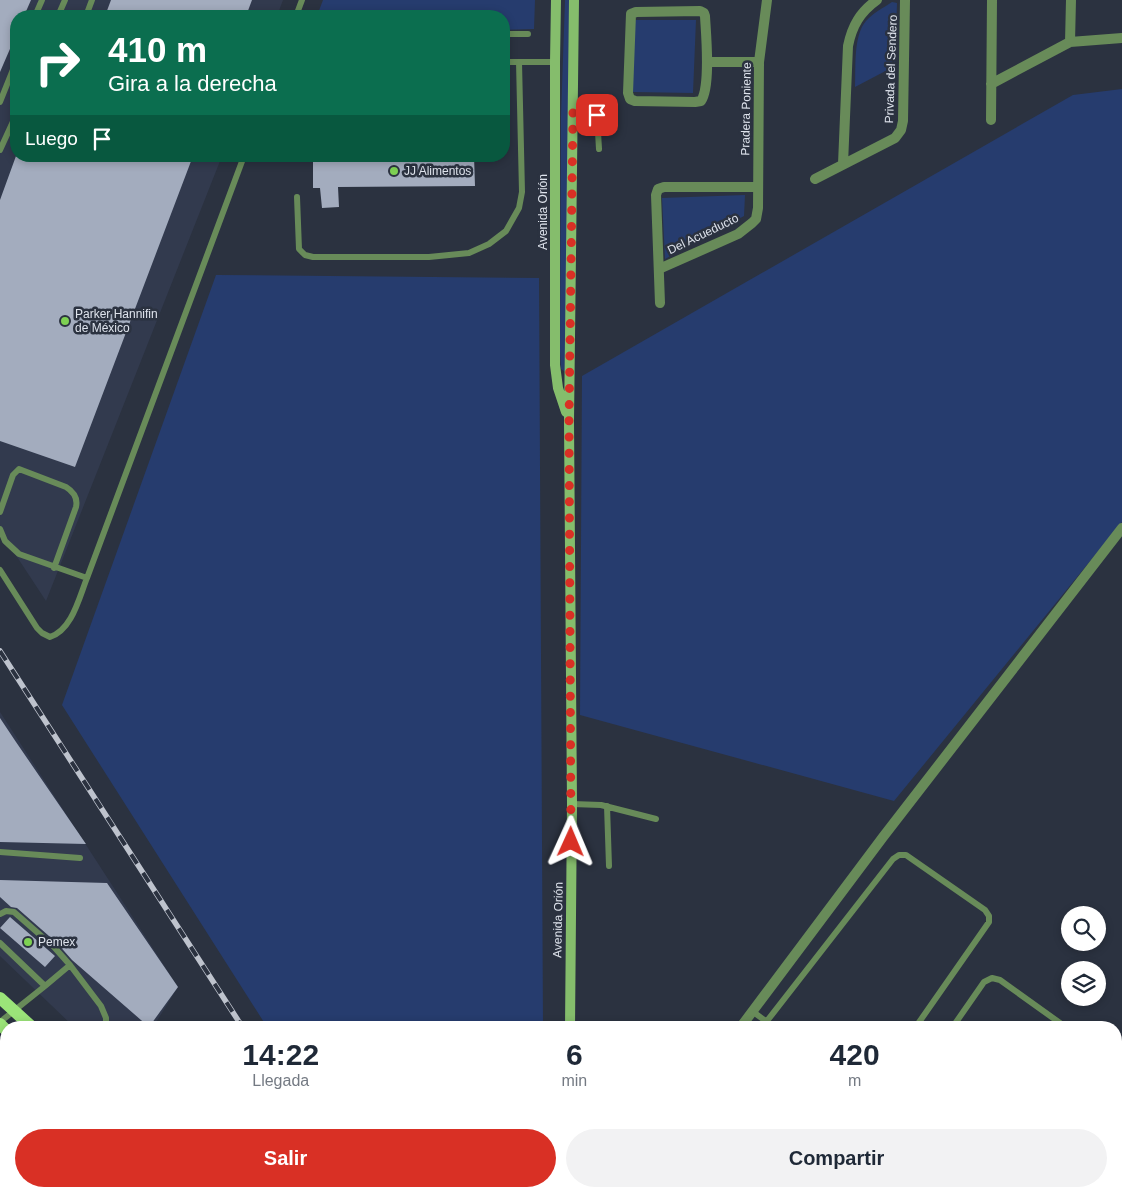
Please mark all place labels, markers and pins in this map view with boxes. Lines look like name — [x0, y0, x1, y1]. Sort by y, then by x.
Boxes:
pin — [576, 94, 618, 136]
place label: JJ Alimentos — [404, 164, 471, 178]
marker: JJ Alimentos — [388, 165, 400, 177]
place label: Parker Hannifin de México — [75, 307, 158, 335]
marker: Parker Hannifin de México — [59, 315, 71, 327]
place label: Pemex — [38, 935, 75, 949]
marker: Pemex — [22, 936, 34, 948]

